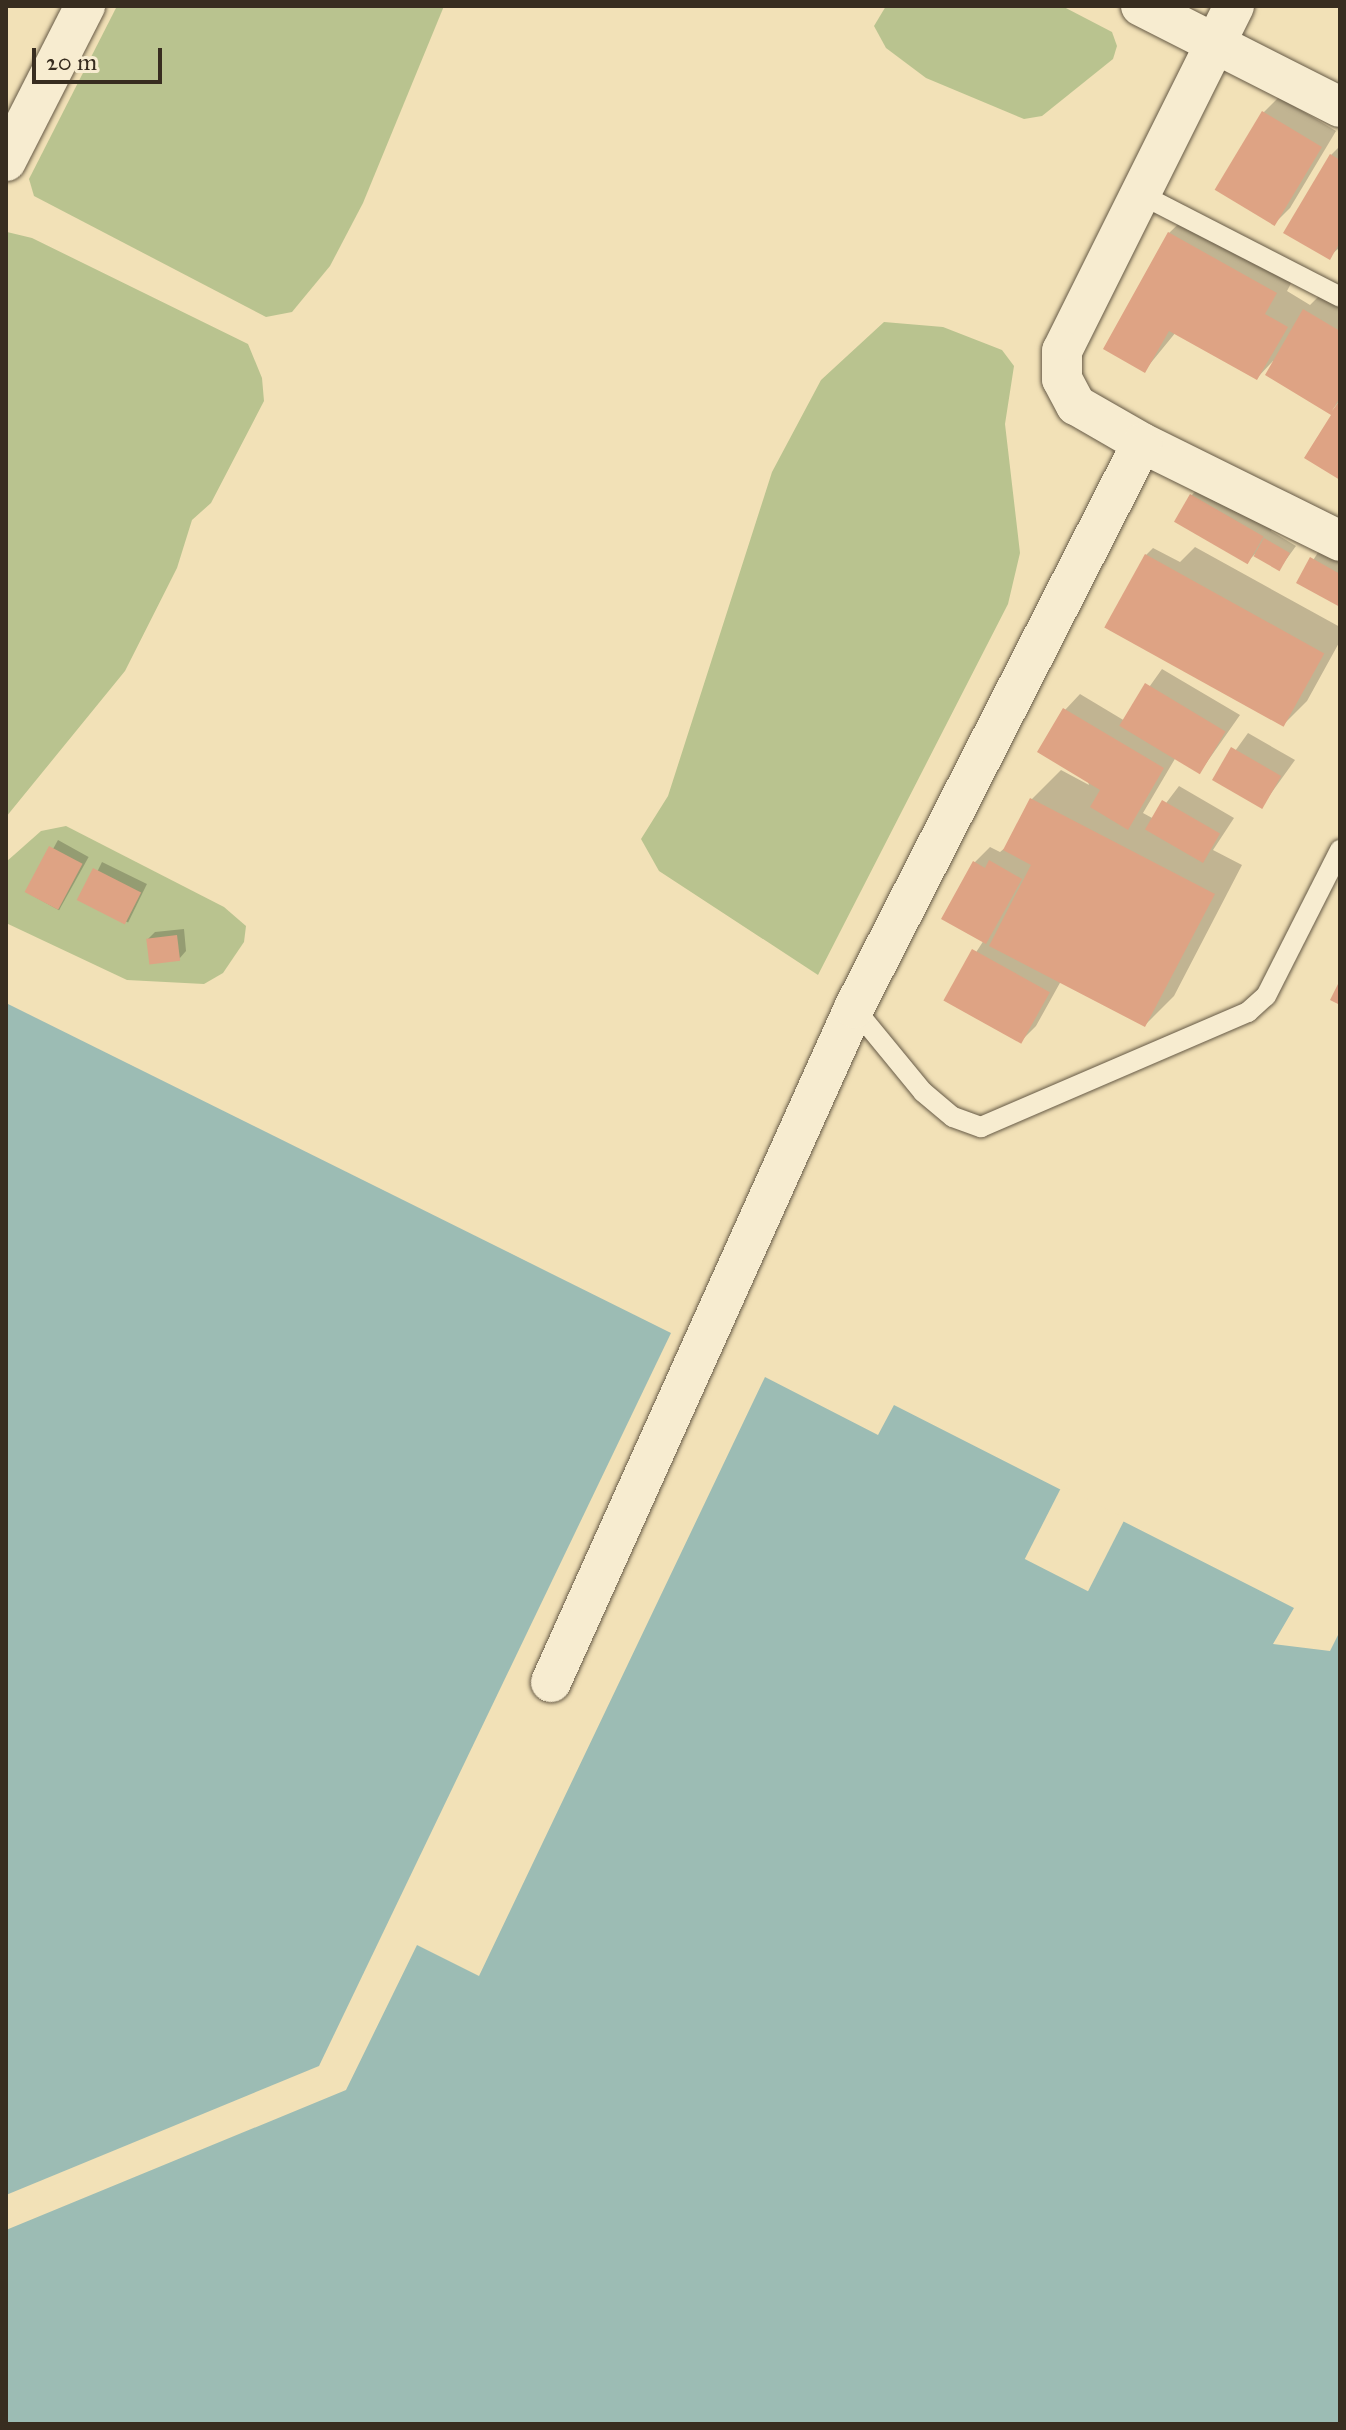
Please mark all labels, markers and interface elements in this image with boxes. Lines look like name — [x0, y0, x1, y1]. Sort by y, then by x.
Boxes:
scale bar — [36, 32, 166, 82]
text: 20 m — [46, 47, 97, 77]

